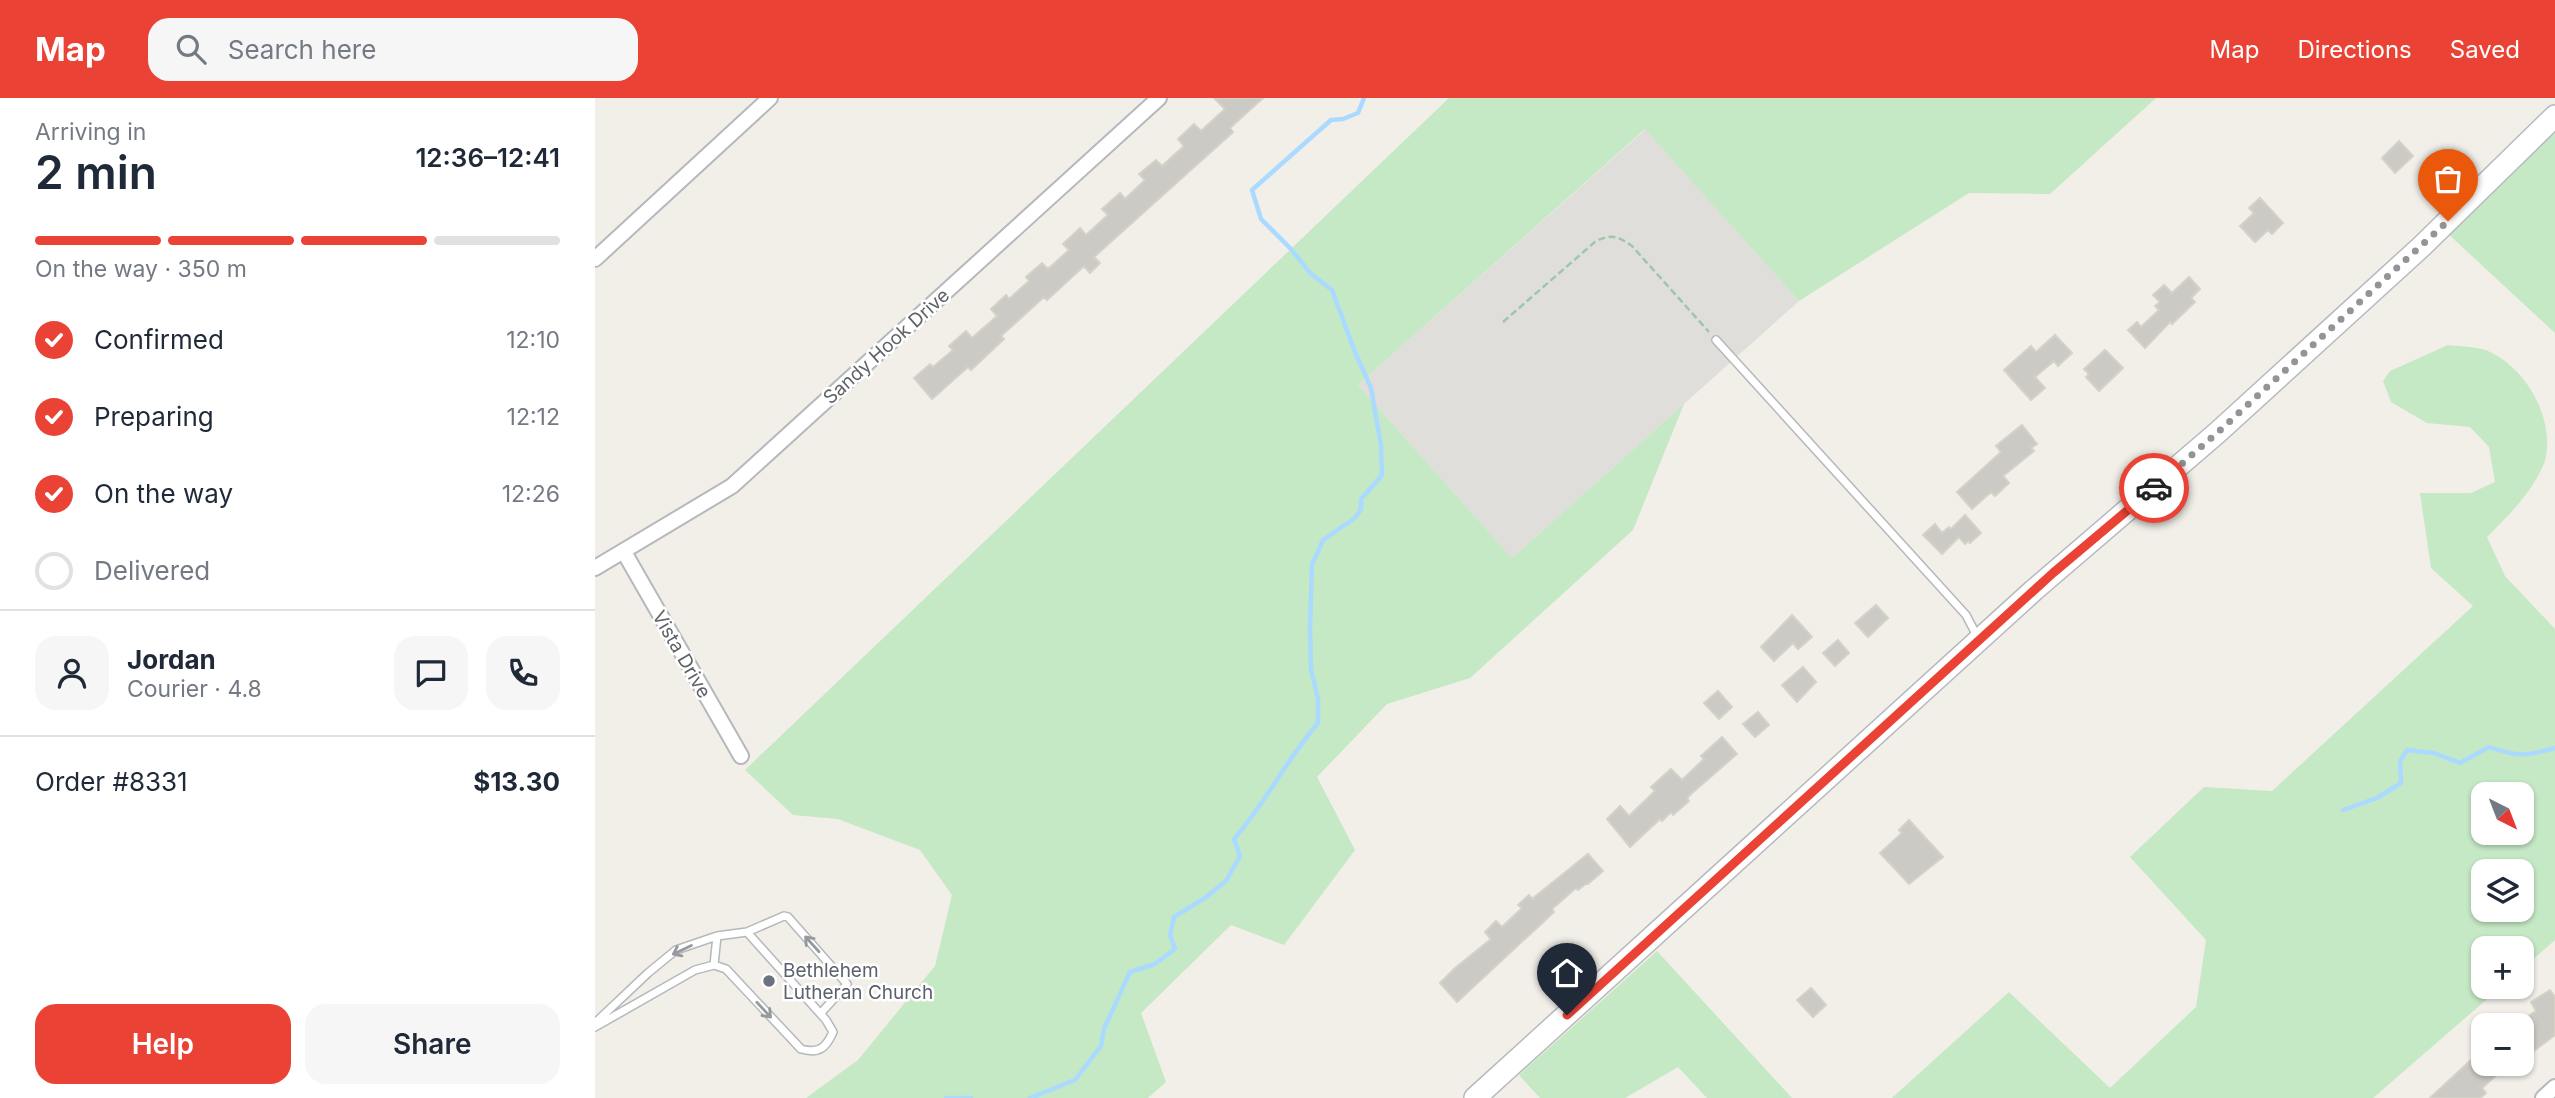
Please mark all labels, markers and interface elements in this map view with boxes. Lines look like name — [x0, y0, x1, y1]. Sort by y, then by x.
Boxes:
search box — [148, 18, 638, 81]
text: Map — [35, 29, 106, 69]
icon: search — [172, 30, 210, 68]
text: Search here — [228, 34, 376, 65]
text: Map — [2210, 35, 2259, 64]
text: Directions — [2297, 35, 2412, 64]
text: Saved — [2450, 35, 2520, 64]
text: Arriving in — [35, 118, 146, 146]
text: 12:36–12:41 — [415, 142, 560, 173]
text: 2 min — [35, 144, 157, 200]
pin — [2418, 149, 2478, 221]
icon: bag — [2429, 160, 2467, 198]
text: On the way · 350 m — [35, 255, 247, 283]
street label: Sandy Hook Drive — [819, 284, 954, 409]
icon: check — [35, 321, 73, 359]
text: Confirmed — [94, 324, 224, 355]
text: 12:10 — [506, 326, 560, 354]
icon: check — [35, 398, 73, 436]
text: Preparing — [94, 401, 214, 432]
text: 12:12 — [507, 403, 560, 431]
courier — [2119, 453, 2189, 523]
icon: car — [2135, 469, 2173, 507]
icon: check — [35, 475, 73, 513]
text: On the way — [94, 478, 233, 509]
text: 12:26 — [502, 480, 560, 508]
text: Delivered — [94, 555, 210, 586]
street label: Vista Drive — [647, 606, 716, 702]
button: person — [35, 636, 109, 710]
button: chat — [394, 636, 468, 710]
button: phone — [486, 636, 560, 710]
text: Jordan — [127, 644, 216, 675]
text: Courier · 4.8 — [127, 675, 262, 703]
text: Order #8331 — [35, 766, 188, 797]
text: $13.30 — [473, 766, 560, 797]
north arrow — [2471, 782, 2534, 845]
map controls — [2471, 782, 2534, 1076]
button: layers — [2471, 859, 2534, 922]
one-way arrow — [804, 935, 820, 953]
button: + — [2471, 936, 2534, 999]
one-way arrow — [672, 943, 692, 957]
pin — [1537, 943, 1597, 1015]
icon: home — [1548, 954, 1586, 992]
place label: Bethlehem Lutheran Church — [783, 959, 933, 1004]
marker: Bethlehem Lutheran Church — [761, 973, 777, 989]
one-way arrow — [756, 1001, 773, 1018]
button: Help — [35, 1004, 291, 1084]
button: Share — [305, 1004, 560, 1084]
button: − — [2471, 1013, 2534, 1076]

